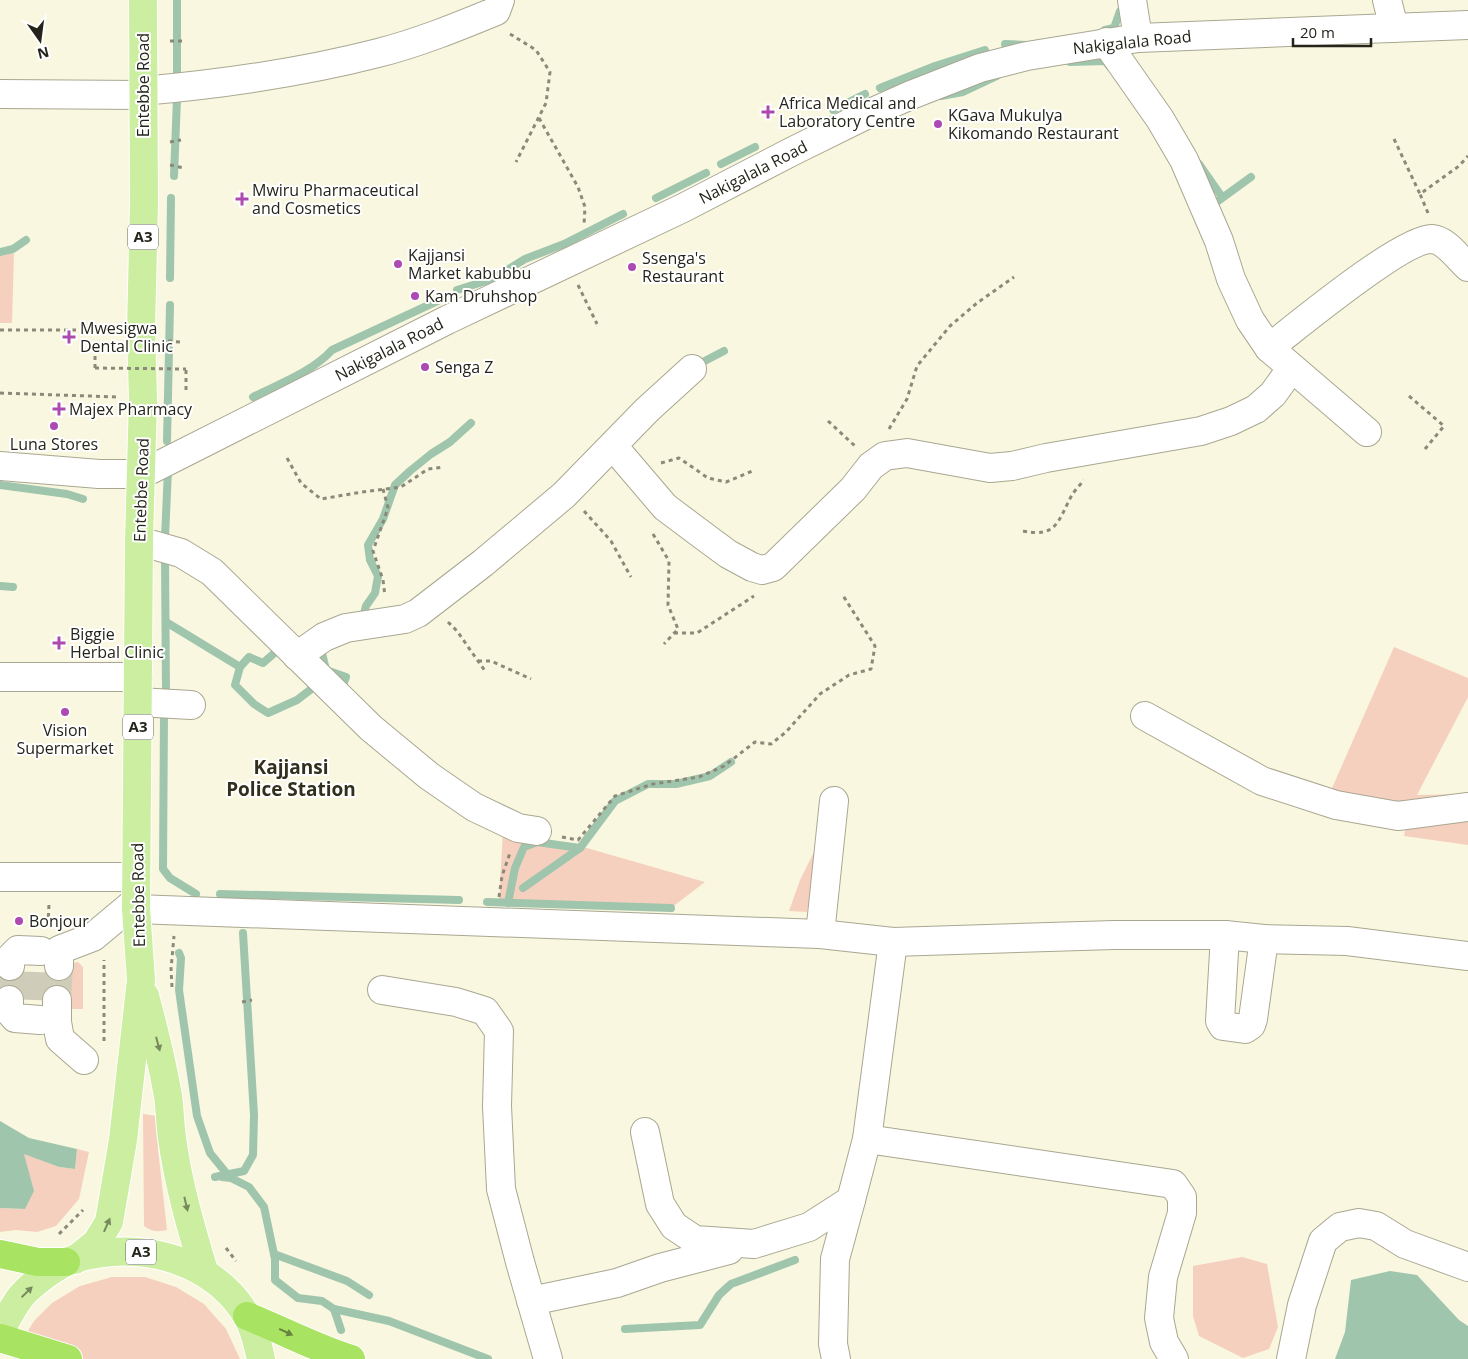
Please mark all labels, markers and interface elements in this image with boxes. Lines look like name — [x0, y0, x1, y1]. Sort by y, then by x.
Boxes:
north arrow — [15, 15, 65, 65]
scale bar — [1293, 15, 1370, 47]
text: 20 m — [1300, 22, 1335, 42]
street label: Nakigalala Road — [1072, 25, 1192, 59]
street label: Entebbe Road — [132, 33, 154, 137]
text: N — [35, 43, 51, 64]
place label: Africa Medical and Laboratory Centre — [779, 92, 916, 132]
place label: KGava Mukulya Kikomando Restaurant — [948, 104, 1119, 144]
marker: Africa Medical and Laboratory Centre — [761, 105, 775, 119]
marker: KGava Mukulya Kikomando Restaurant — [932, 118, 944, 130]
street label: Nakigalala Road — [695, 135, 811, 209]
place label: Mwiru Pharmaceutical and Cosmetics — [252, 179, 419, 219]
marker: Mwiru Pharmaceutical and Cosmetics — [236, 193, 248, 205]
road number: A3 — [128, 224, 158, 250]
place label: Kajjansi Market kabubbu — [408, 244, 531, 284]
place label: Ssenga's Restaurant — [642, 247, 724, 287]
marker: Kajjansi Market kabubbu — [392, 258, 404, 270]
marker: Ssenga's Restaurant — [626, 261, 638, 273]
place label: Kam Druhshop — [425, 285, 537, 307]
marker: Kam Druhshop — [409, 290, 421, 302]
street label: Nakigalala Road — [331, 312, 447, 386]
place label: Mwesigwa Dental Clinic — [80, 317, 173, 357]
marker: Mwesigwa Dental Clinic — [62, 330, 76, 344]
place label: Senga Z — [435, 356, 493, 378]
marker: Senga Z — [419, 361, 431, 373]
place label: Majex Pharmacy — [69, 398, 193, 420]
marker: Majex Pharmacy — [53, 403, 65, 415]
marker: Luna Stores — [48, 420, 60, 432]
place label: Luna Stores — [10, 433, 98, 455]
street label: Entebbe Road — [128, 437, 154, 543]
place label: Biggie Herbal Clinic — [70, 623, 164, 663]
marker: Biggie Herbal Clinic — [52, 636, 66, 650]
marker: Vision Supermarket — [59, 706, 71, 718]
road number: A3 — [123, 714, 153, 740]
place label: Vision Supermarket — [16, 719, 114, 759]
district label: Kajjansi Police Station — [226, 754, 356, 802]
street label: Entebbe Road — [126, 843, 150, 947]
place label: Bonjour — [29, 910, 89, 932]
marker: Bonjour — [13, 915, 25, 927]
one-way arrow — [154, 1037, 162, 1052]
one-way arrow — [182, 1196, 190, 1211]
one-way arrow — [102, 1217, 111, 1232]
road number: A3 — [126, 1240, 156, 1264]
one-way arrow — [21, 1286, 33, 1298]
one-way arrow — [279, 1328, 293, 1336]

